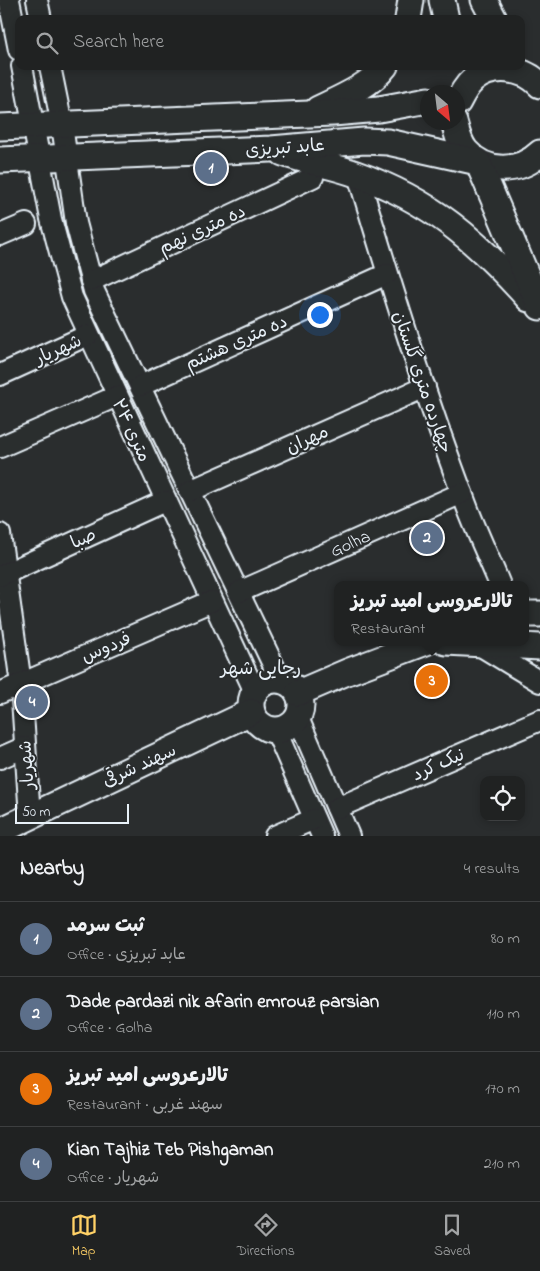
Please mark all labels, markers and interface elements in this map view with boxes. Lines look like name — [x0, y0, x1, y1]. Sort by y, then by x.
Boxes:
search box — [15, 15, 525, 70]
icon: search — [33, 29, 61, 57]
text: Search here — [73, 29, 164, 56]
north arrow — [420, 85, 465, 130]
street label: عابد تبریزی — [245, 133, 326, 165]
pin: 1 — [195, 149, 227, 187]
street label: ده متری نهم — [155, 199, 251, 262]
your location — [307, 302, 333, 328]
street label: چهارده متری گلستان — [385, 308, 458, 457]
street label: ده متری هشتم — [182, 310, 292, 378]
street label: شهریار — [29, 329, 86, 373]
street label: ۲۴ متری — [104, 395, 156, 467]
street label: مهران — [282, 420, 333, 462]
pin: 2 — [411, 519, 443, 557]
street label: صبا — [67, 523, 101, 557]
street label: Golha — [327, 525, 375, 565]
popup — [334, 581, 529, 646]
text: تالارعروسی امید تبریز — [351, 589, 512, 616]
text: Restaurant — [351, 617, 425, 641]
street label: فردوس — [78, 627, 136, 671]
district label: رجایی شهر — [219, 656, 301, 683]
pin: 3 — [416, 662, 448, 700]
pin: 4 — [16, 683, 48, 721]
street label: سهند شرقی — [98, 737, 181, 795]
street label: شهریار — [13, 740, 43, 792]
street label: نیک کرد — [408, 743, 469, 789]
map controls — [480, 776, 525, 821]
button: locate — [480, 776, 525, 821]
scale bar — [15, 801, 129, 824]
text: 50 m — [22, 802, 50, 823]
text: Nearby — [20, 854, 84, 884]
text: 4 results — [464, 857, 520, 881]
text: ثبت سرمد — [67, 913, 144, 940]
text: 1 — [33, 927, 39, 951]
text: 80 m — [491, 927, 520, 951]
text: Office · عابد تبریزی — [67, 943, 186, 967]
text: Dade pardazi nik afarin emrouz parsian — [67, 989, 379, 1016]
text: 2 — [32, 1002, 40, 1026]
text: 110 m — [486, 1002, 520, 1026]
text: Office · Golha — [67, 1016, 152, 1040]
text: تالارعروسی امید تبریز — [67, 1063, 228, 1090]
text: 3 — [33, 1077, 39, 1101]
text: 170 m — [485, 1077, 520, 1101]
text: Restaurant · سهند غربی — [67, 1093, 223, 1117]
text: Kian Tajhiz Teb Pishgaman — [67, 1137, 273, 1164]
text: 4 — [33, 1152, 39, 1176]
text: 210 m — [484, 1152, 520, 1176]
text: Office · شهریار — [67, 1166, 159, 1190]
tab: Map — [70, 1211, 98, 1262]
tab: Directions — [237, 1211, 295, 1262]
tab: Saved — [434, 1211, 470, 1262]

